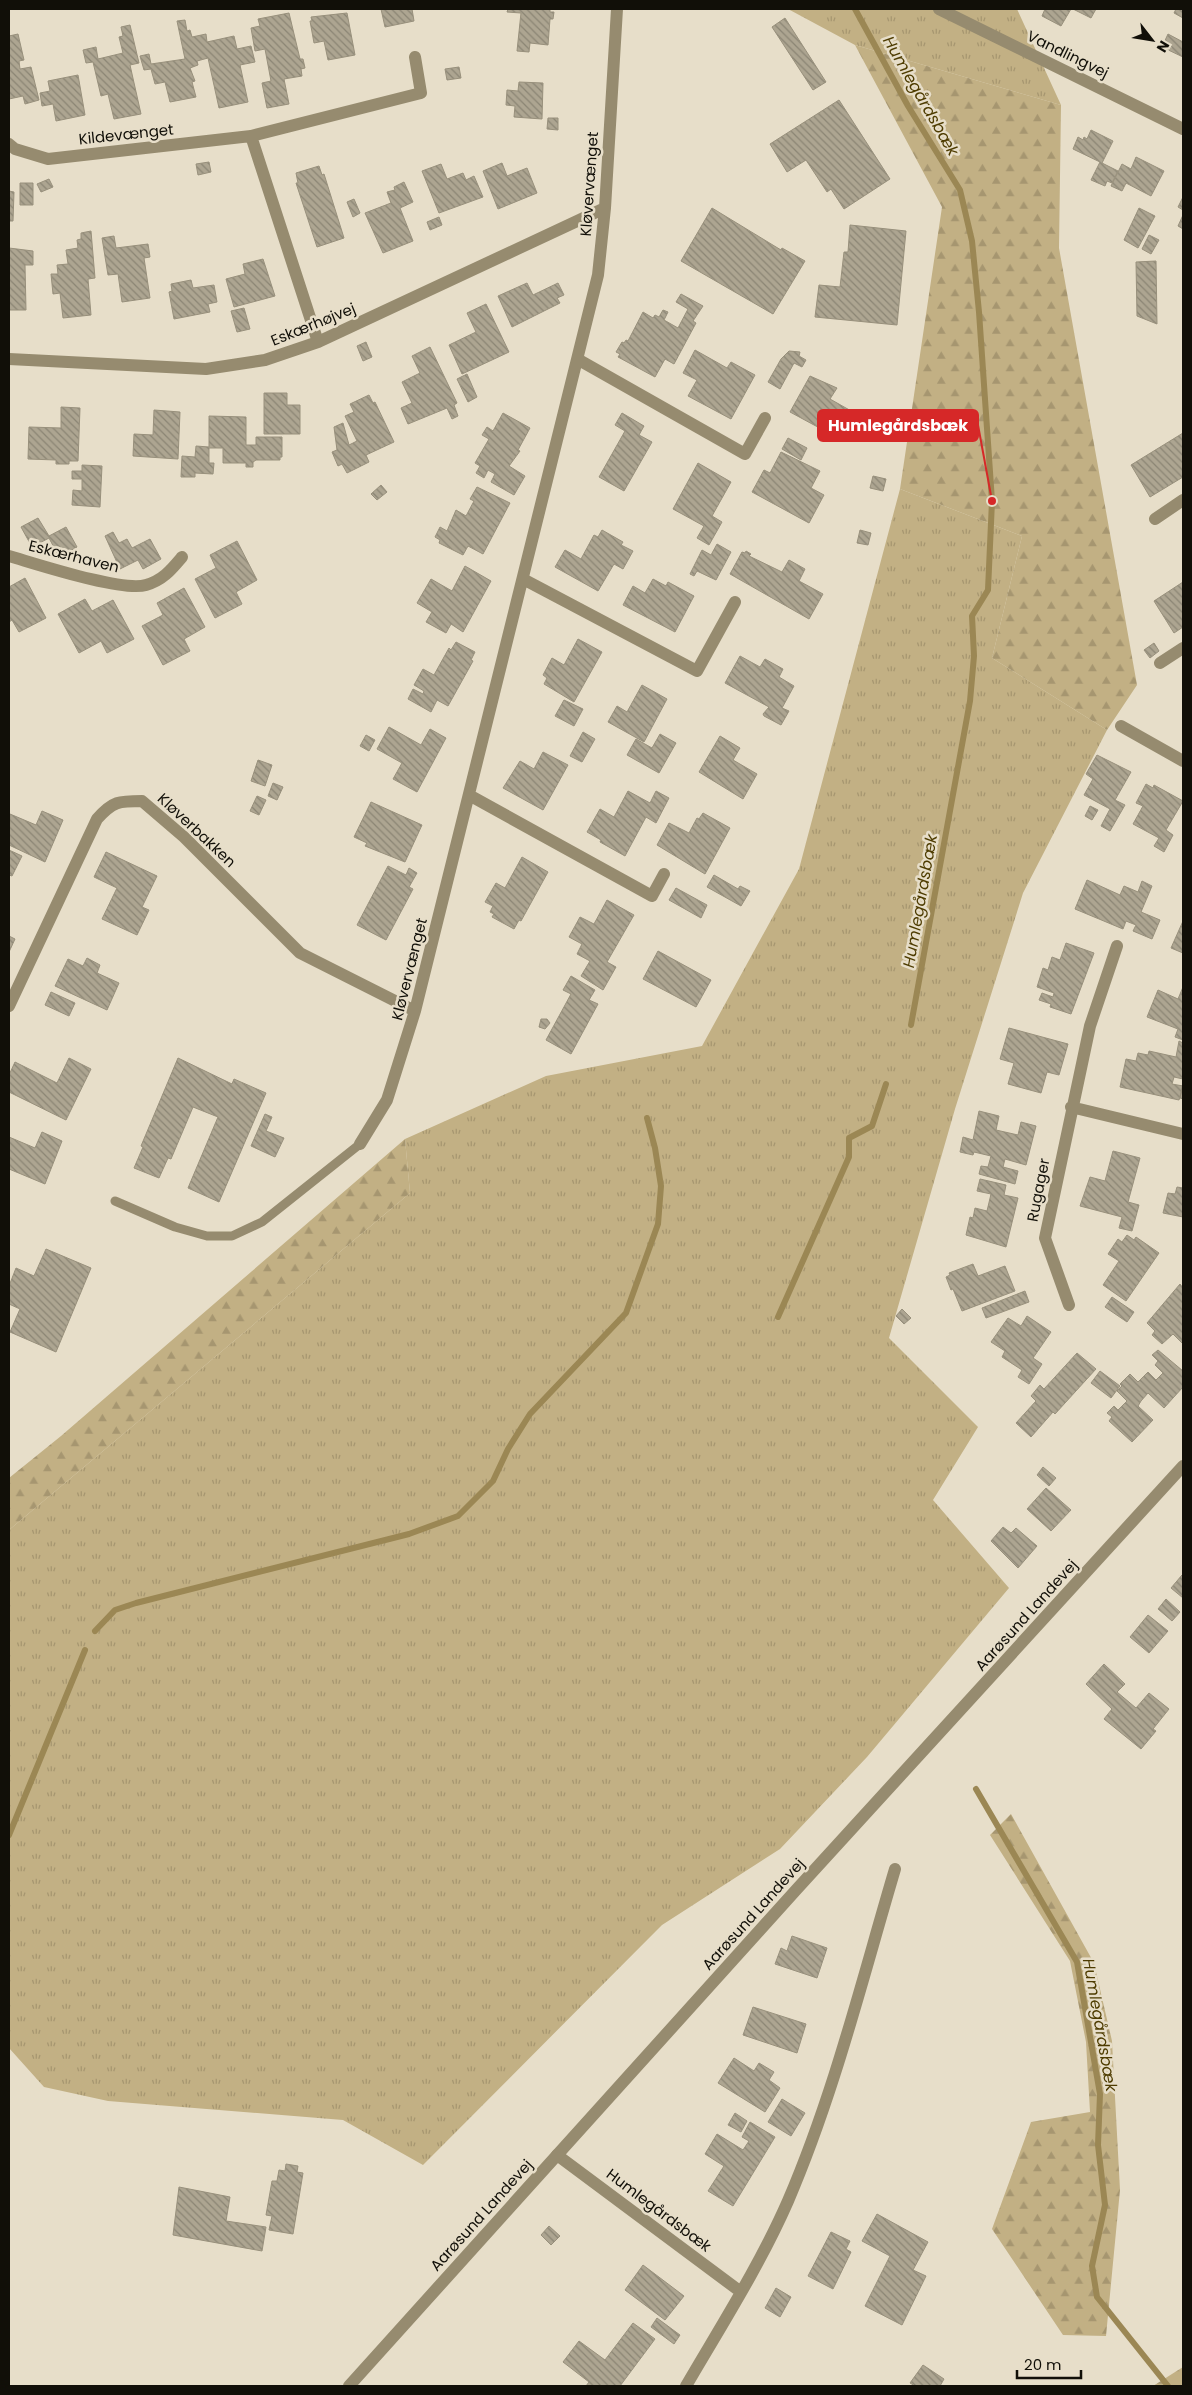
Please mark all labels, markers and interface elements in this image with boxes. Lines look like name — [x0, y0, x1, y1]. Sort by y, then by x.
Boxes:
north arrow — [1127, 15, 1177, 65]
street label: Vandlingvej — [1024, 25, 1112, 83]
water label: Humlegårdsbæk — [877, 32, 965, 161]
text: N — [1152, 37, 1174, 56]
street label: Kildevænget — [78, 119, 174, 149]
street label: Kløvervænget — [575, 131, 603, 237]
street label: Eskærhøjvej — [268, 297, 358, 351]
callout: Humlegårdsbæk — [818, 410, 978, 441]
text: Humlegårdsbæk — [828, 414, 968, 437]
street label: Eskærhaven — [27, 535, 121, 577]
street label: Kløverbakken — [153, 788, 241, 872]
water label: Humlegårdsbæk — [897, 832, 943, 969]
street label: Kløvervænget — [386, 916, 432, 1022]
street label: Rugager — [1022, 1156, 1054, 1223]
street label: Aarøsund Landevej — [970, 1555, 1082, 1675]
street label: Aarøsund Landevej — [697, 1854, 809, 1974]
water label: Humlegårdsbæk — [1077, 1957, 1123, 2094]
street label: Aarøsund Landevej — [425, 2155, 537, 2275]
street label: Humlegårdsbæk — [602, 2164, 716, 2257]
scale bar — [1017, 2348, 1081, 2380]
text: 20 m — [1024, 2354, 1062, 2375]

